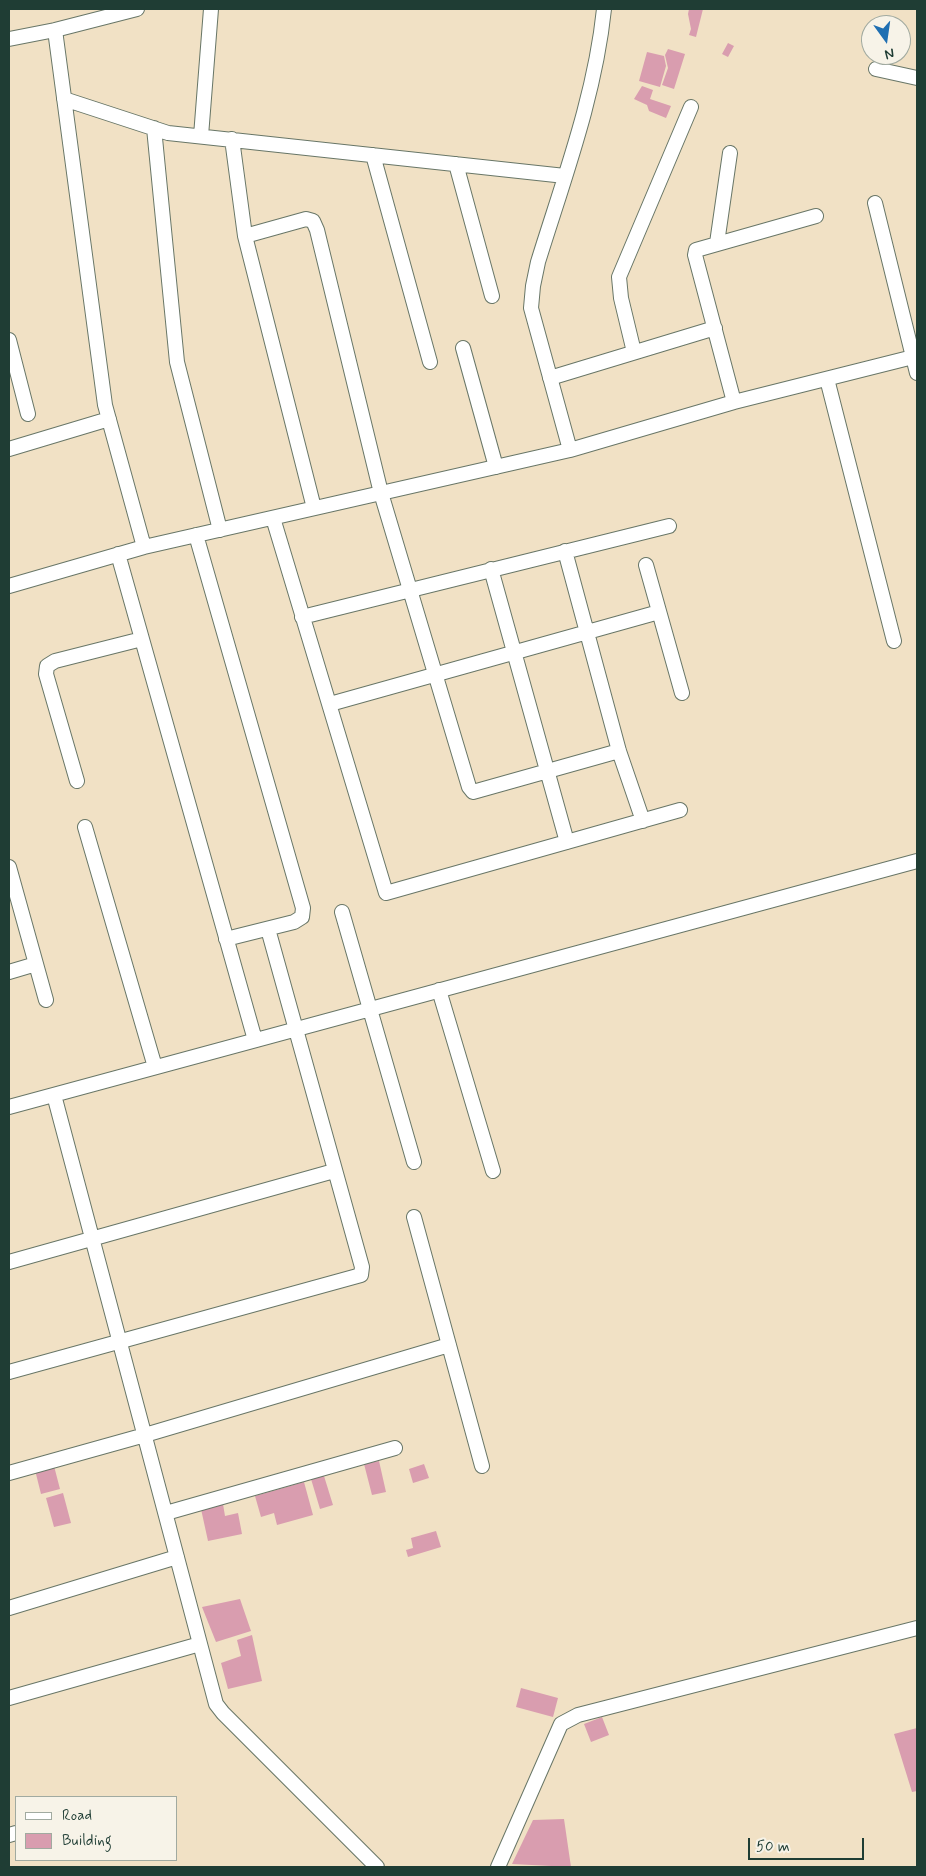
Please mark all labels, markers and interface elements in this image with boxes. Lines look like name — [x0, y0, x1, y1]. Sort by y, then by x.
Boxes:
north arrow — [861, 15, 911, 65]
text: N — [883, 44, 896, 63]
legend — [15, 1796, 178, 1861]
text: Road — [62, 1806, 92, 1826]
scale bar — [751, 1828, 867, 1860]
text: Building — [62, 1831, 112, 1851]
text: 50 m — [756, 1837, 790, 1857]

